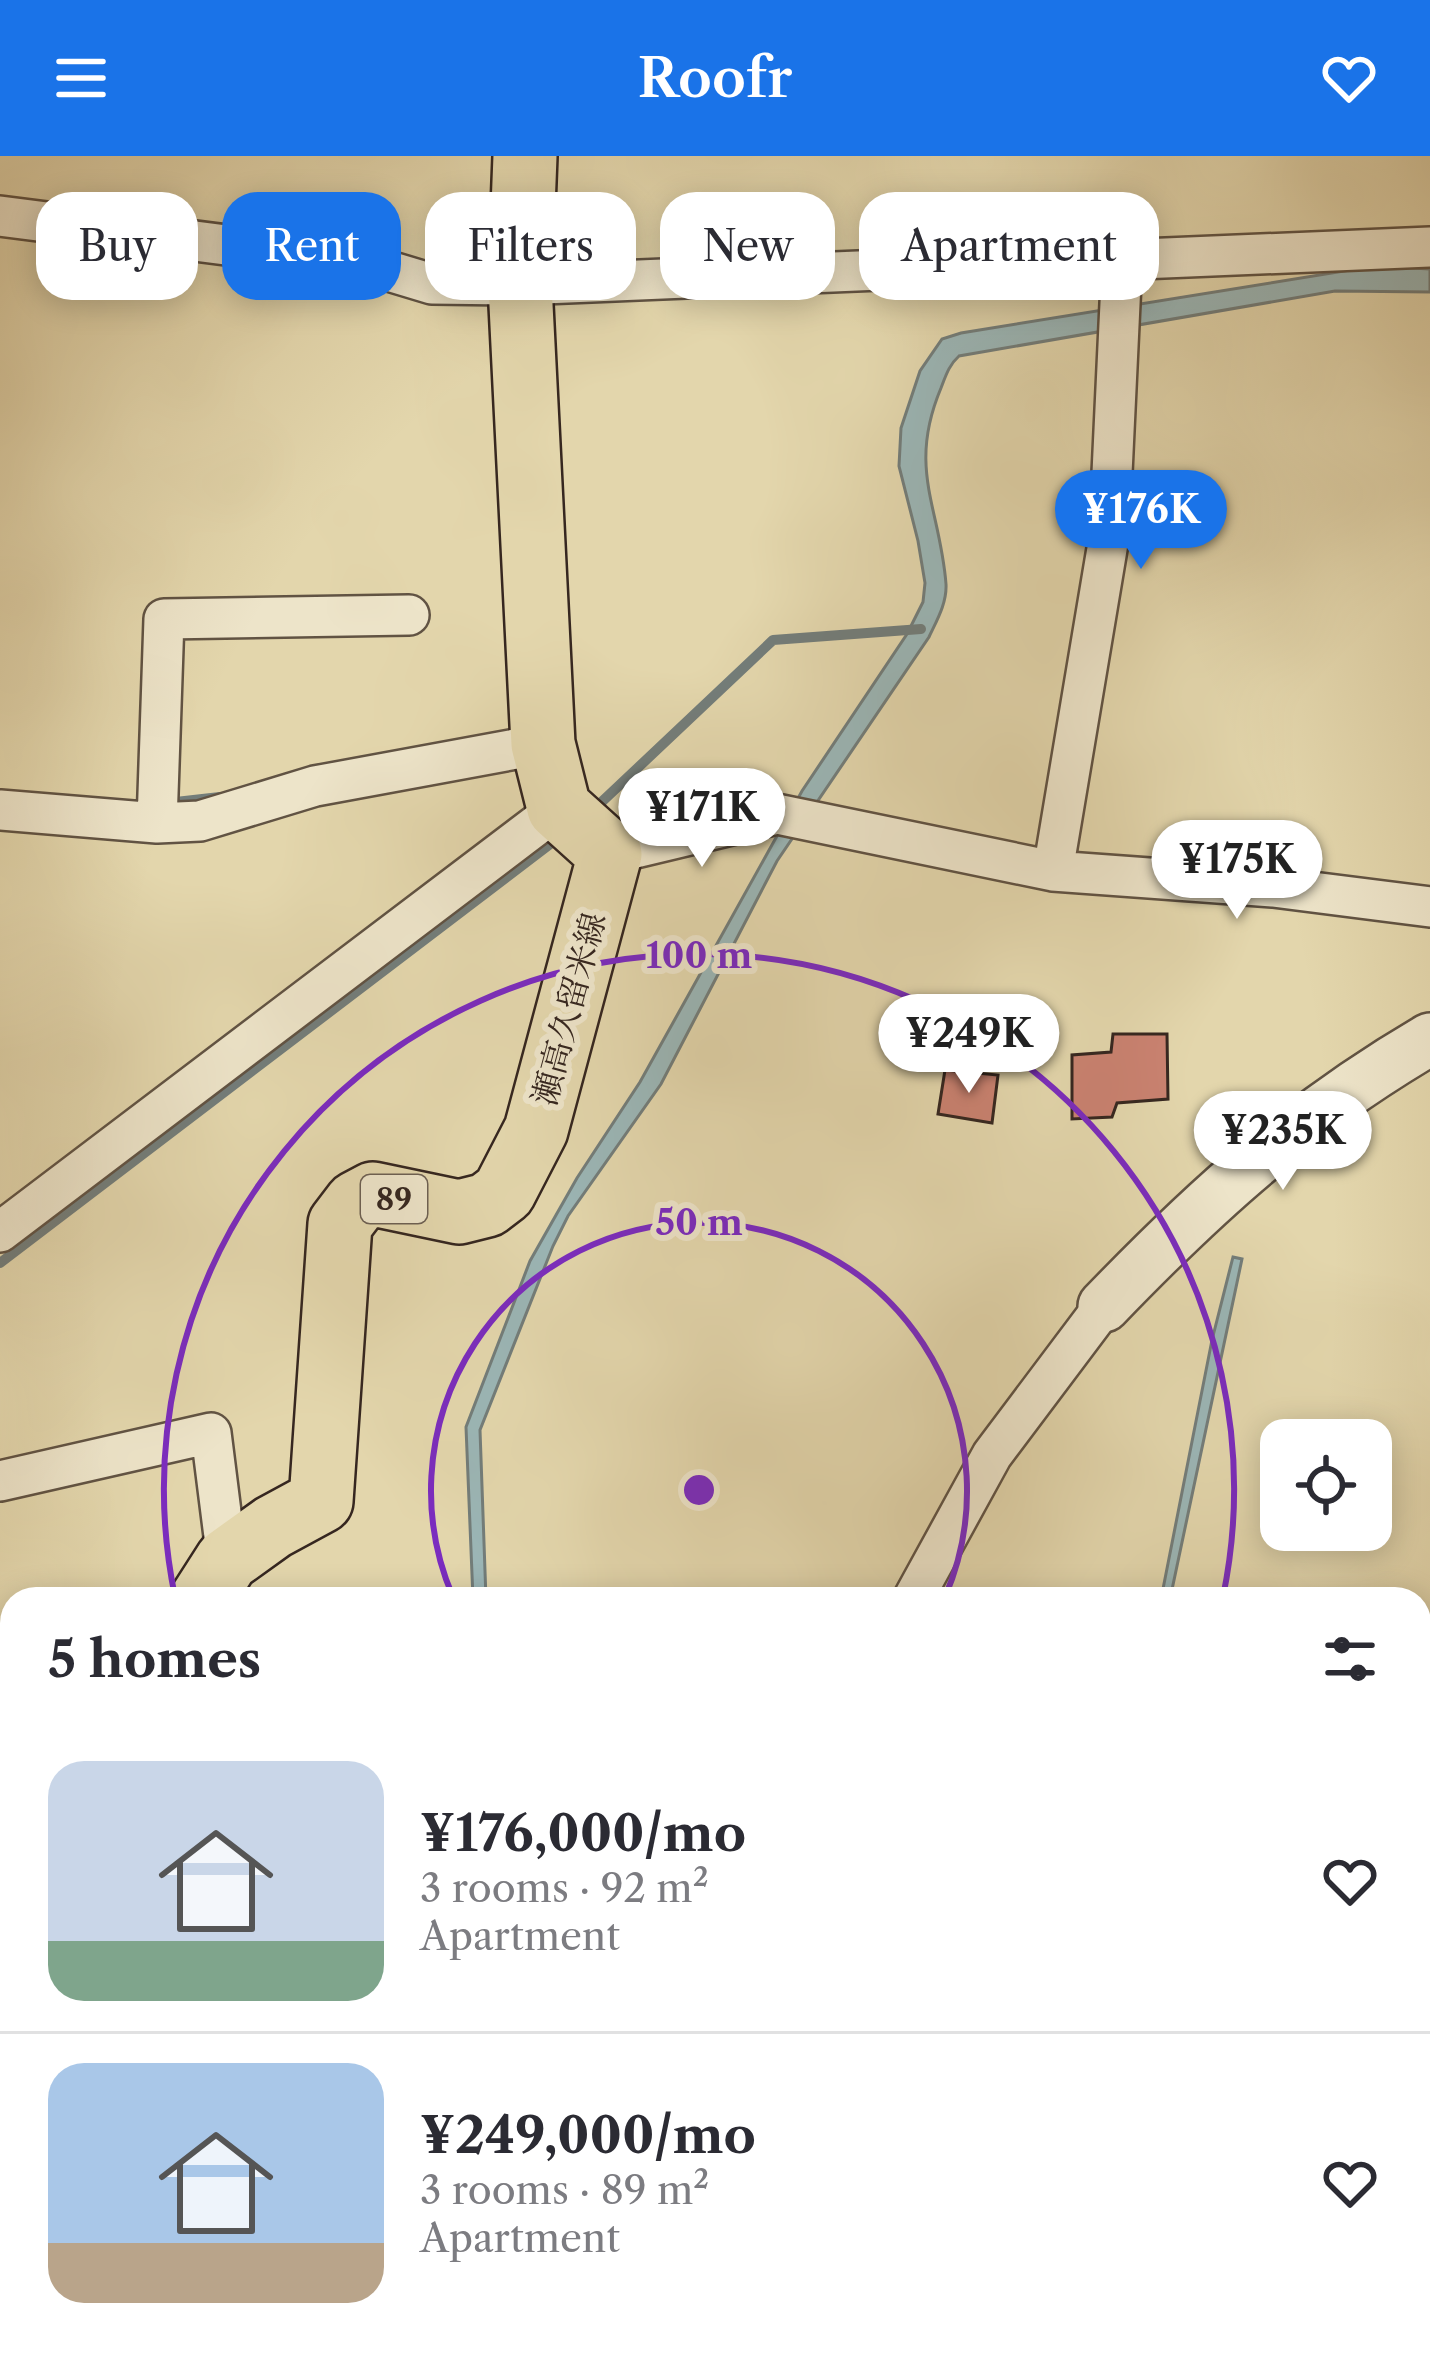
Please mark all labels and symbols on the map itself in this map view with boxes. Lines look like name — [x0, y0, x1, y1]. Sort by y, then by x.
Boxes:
pin: ¥176K — [1057, 470, 1225, 572]
pin: ¥171K — [618, 768, 786, 870]
pin: ¥175K — [1153, 820, 1321, 922]
street label: 瀬高久留米線 — [524, 908, 614, 1110]
text: 100 m — [646, 933, 752, 977]
pin: ¥249K — [885, 994, 1053, 1096]
pin: ¥235K — [1199, 1091, 1367, 1193]
road number: 89 — [361, 1175, 427, 1223]
text: 50 m — [655, 1200, 743, 1244]
centre of rings — [678, 1469, 720, 1511]

